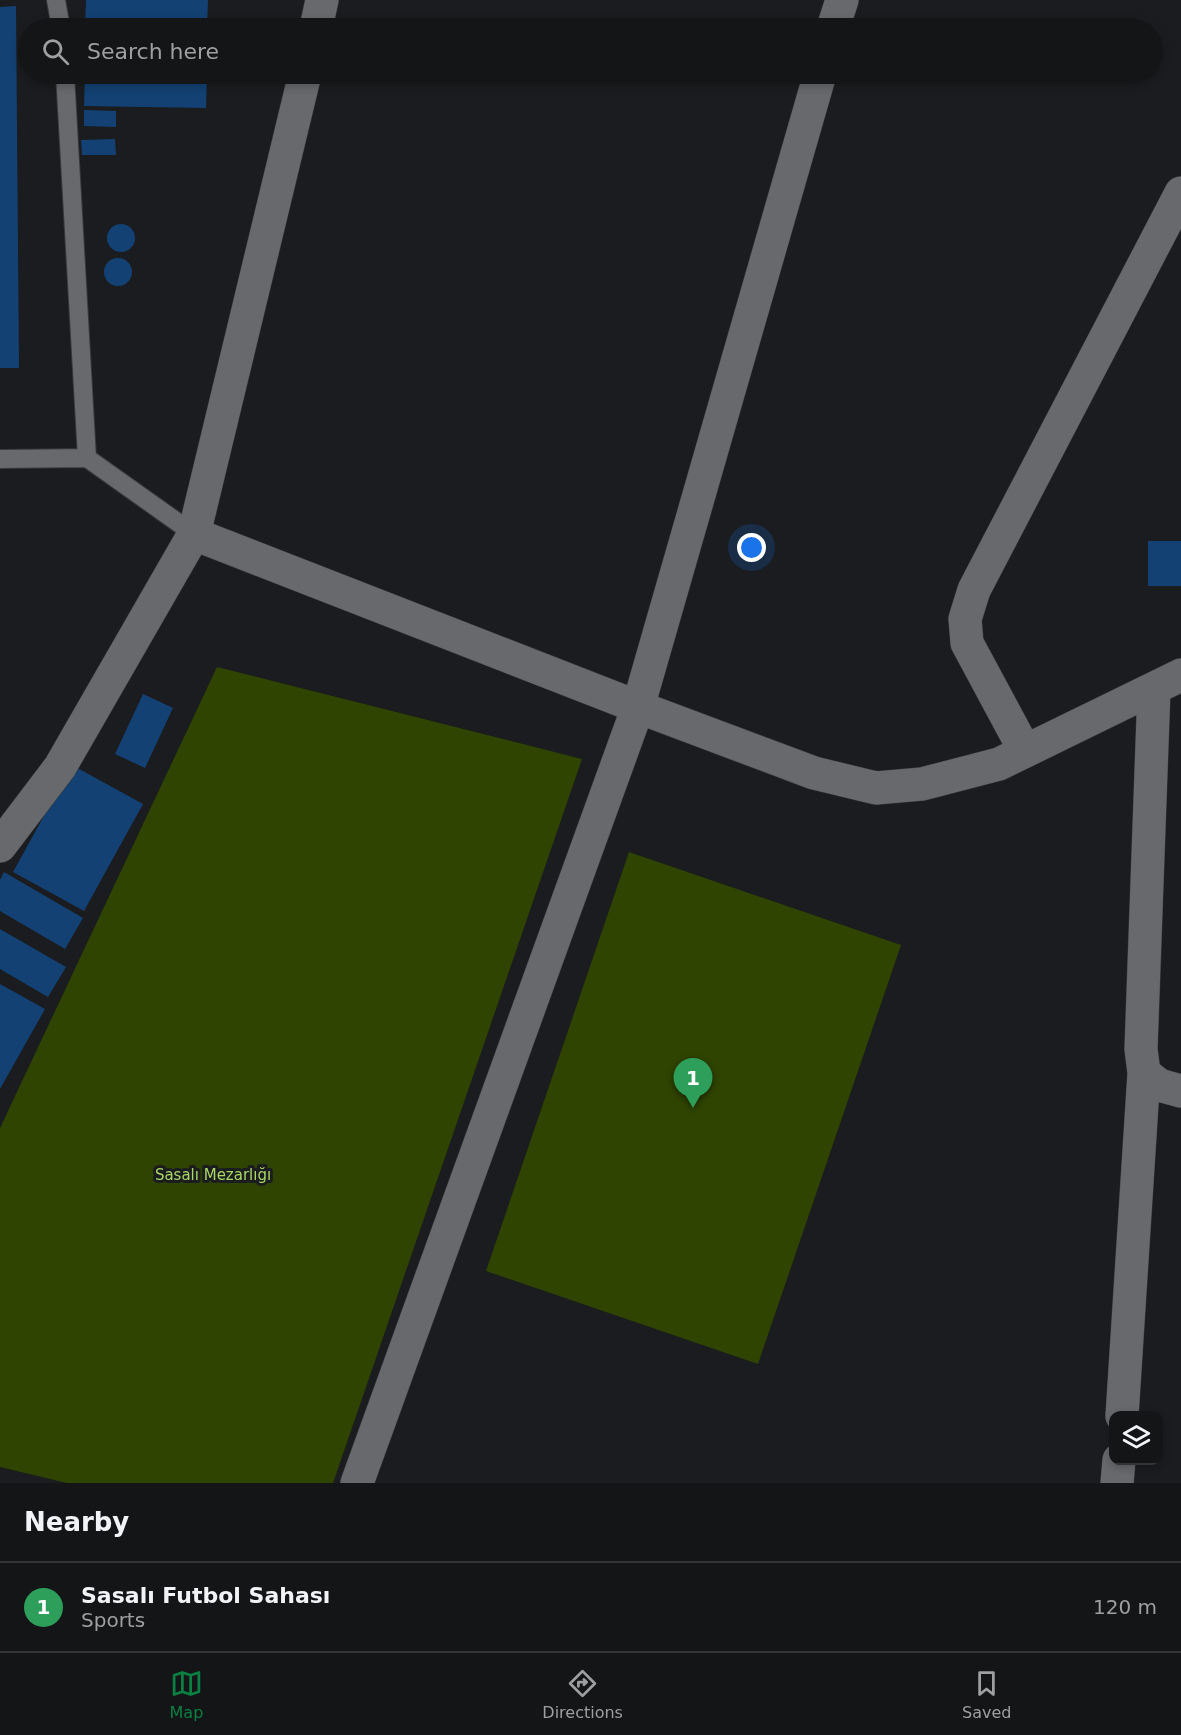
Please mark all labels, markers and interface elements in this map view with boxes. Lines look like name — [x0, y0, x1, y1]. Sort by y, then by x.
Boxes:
search box — [18, 18, 1163, 84]
icon: search — [39, 35, 72, 68]
text: Search here — [87, 39, 219, 64]
your location — [737, 533, 766, 562]
pin: 1 — [674, 1058, 712, 1108]
park label: Sasalı Mezarlığı — [155, 1166, 271, 1184]
map controls — [1109, 1411, 1163, 1465]
button: layers — [1109, 1411, 1163, 1465]
text: Nearby — [24, 1507, 129, 1537]
text: Sasalı Futbol Sahası — [81, 1583, 330, 1608]
text: 1 — [37, 1595, 50, 1619]
text: 120 m — [1093, 1595, 1157, 1619]
text: Sports — [81, 1608, 145, 1632]
tab: Map — [170, 1667, 203, 1722]
tab: Directions — [542, 1667, 623, 1722]
tab: Saved — [962, 1667, 1011, 1722]

